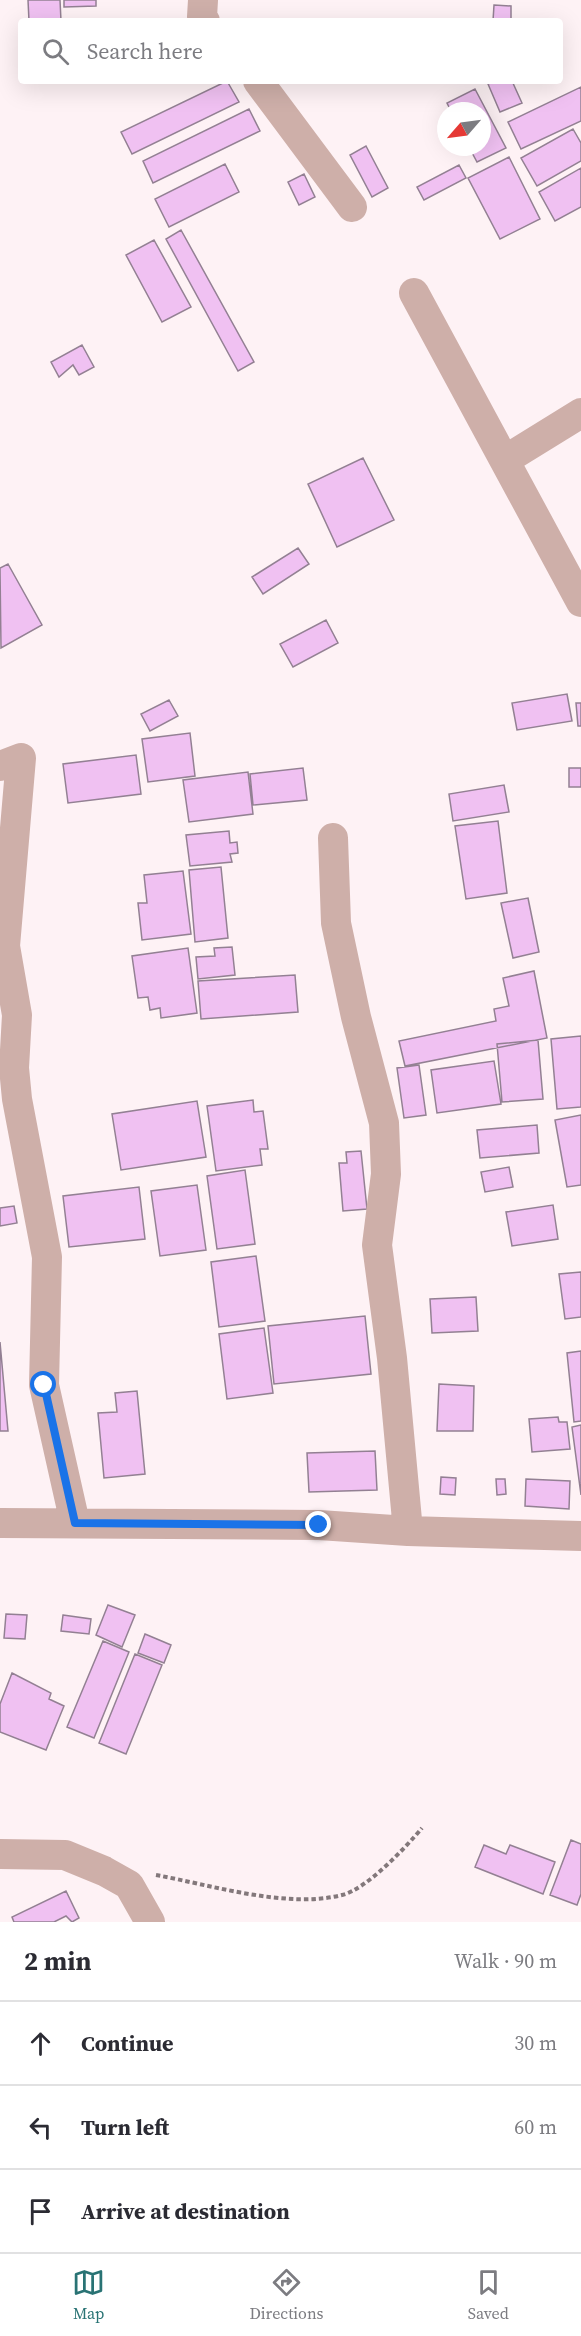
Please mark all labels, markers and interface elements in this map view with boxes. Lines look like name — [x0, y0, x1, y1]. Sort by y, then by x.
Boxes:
search box — [18, 18, 563, 84]
icon: search — [39, 35, 72, 68]
text: Search here — [87, 36, 203, 66]
north arrow — [437, 102, 491, 156]
route start — [30, 1371, 56, 1397]
route end — [305, 1511, 331, 1537]
text: 2 min — [24, 1943, 91, 1979]
text: Walk · 90 m — [454, 1947, 557, 1975]
icon: ahead — [24, 2027, 57, 2060]
text: Continue — [81, 2028, 174, 2058]
text: 30 m — [514, 2029, 557, 2057]
icon: left — [24, 2111, 57, 2144]
text: Turn left — [81, 2112, 169, 2142]
text: 60 m — [514, 2113, 557, 2141]
icon: arrive — [24, 2195, 57, 2228]
text: Arrive at destination — [81, 2196, 290, 2226]
tab: Map — [72, 2266, 105, 2324]
tab: Directions — [249, 2266, 324, 2324]
tab: Saved — [468, 2266, 509, 2324]

